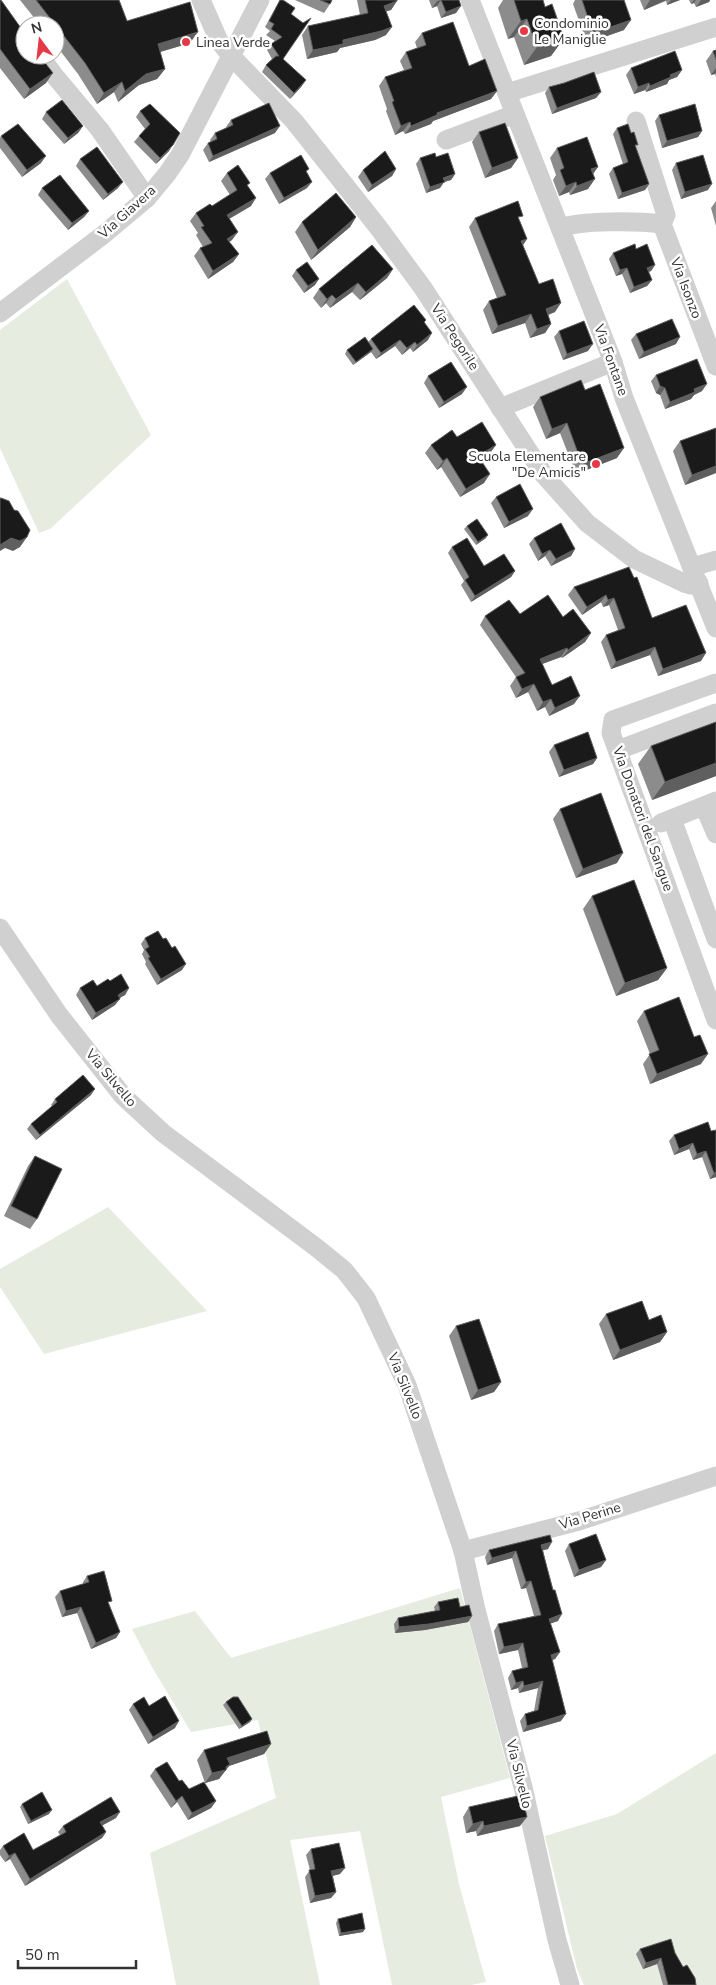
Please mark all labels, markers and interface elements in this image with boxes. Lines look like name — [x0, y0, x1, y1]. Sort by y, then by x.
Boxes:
place label: Condominio Le Maniglie — [534, 14, 609, 49]
north arrow — [15, 15, 65, 65]
text: N — [29, 17, 44, 38]
marker: Condominio Le Maniglie — [518, 25, 530, 37]
place label: Linea Verde — [196, 33, 270, 52]
marker: Linea Verde — [180, 36, 192, 48]
street label: Via Giavera — [93, 181, 160, 244]
street label: Via Isonzo — [665, 254, 706, 322]
street label: Via Pegorile — [426, 299, 484, 374]
street label: Via Fontane — [589, 321, 633, 398]
place label: Scuola Elementare "De Amicis" — [468, 447, 586, 482]
marker: Scuola Elementare "De Amicis" — [590, 458, 602, 470]
street label: Via Donatori del Sangue — [608, 743, 678, 894]
street label: Via Silvello — [80, 1044, 141, 1111]
street label: Via Silvello — [383, 1349, 427, 1422]
street label: Via Perine — [556, 1498, 623, 1535]
street label: Via Silvello — [501, 1737, 537, 1811]
scale bar — [18, 1938, 135, 1970]
text: 50 m — [25, 1945, 60, 1965]

